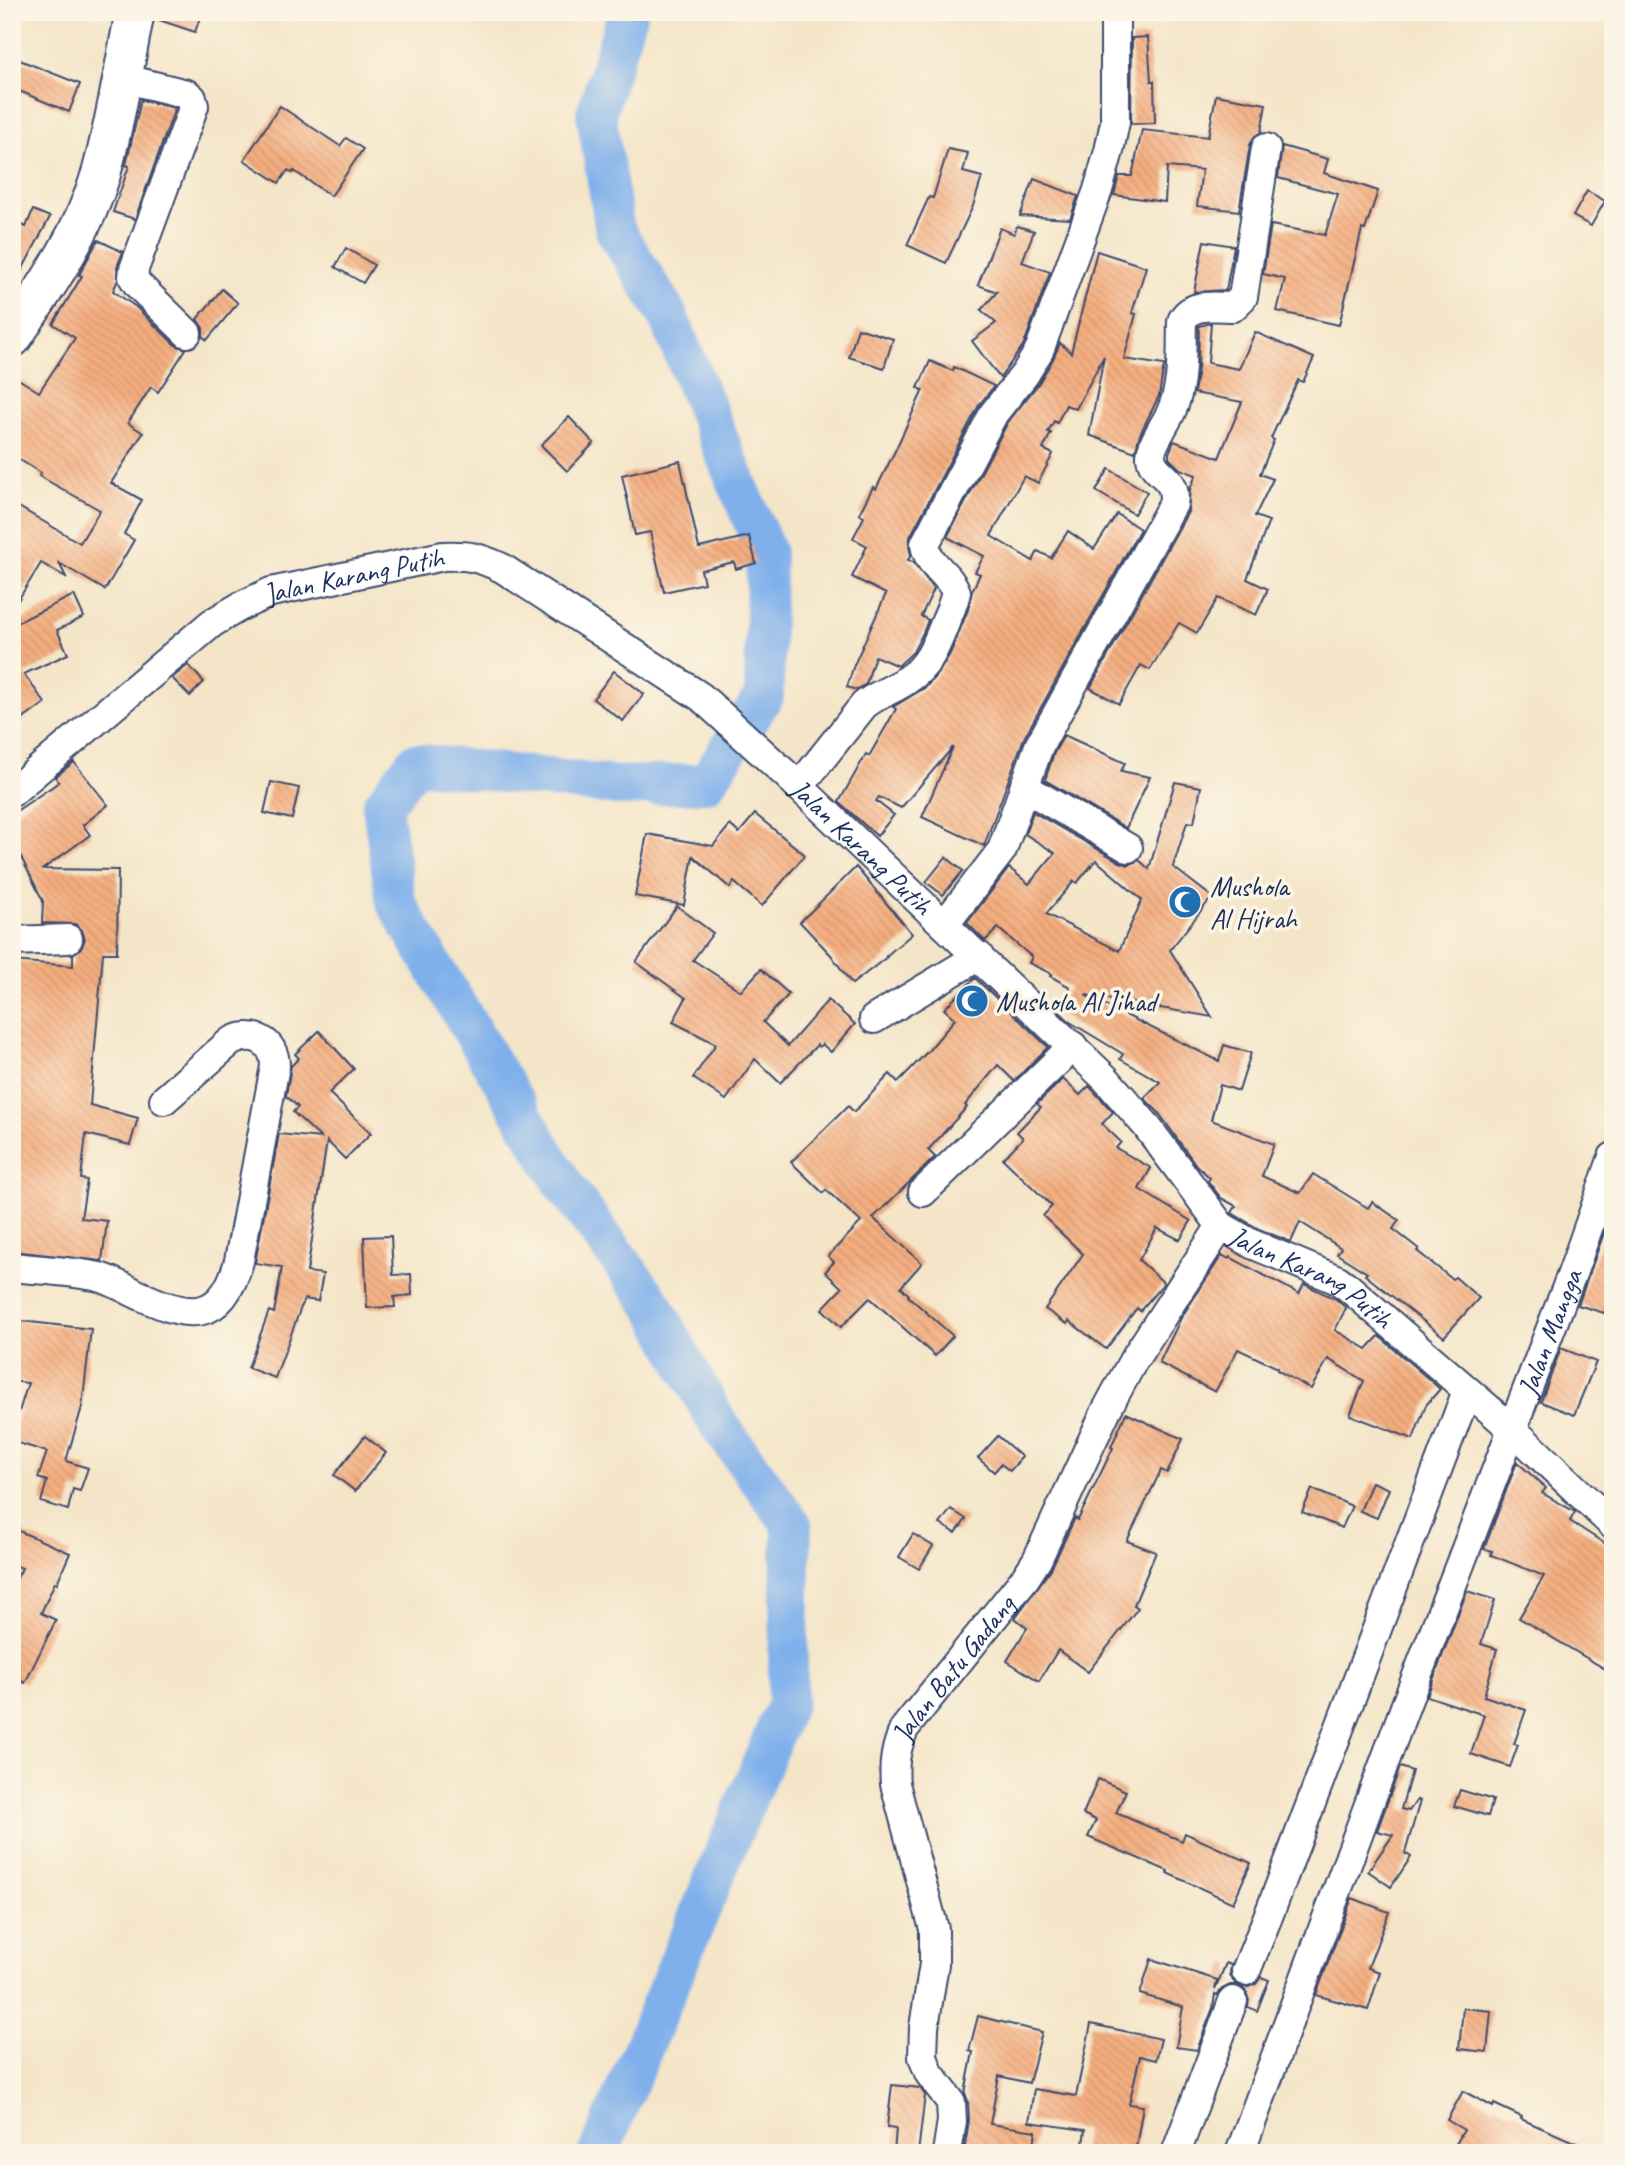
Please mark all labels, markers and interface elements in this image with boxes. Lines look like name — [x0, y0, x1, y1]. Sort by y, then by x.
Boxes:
street label: Jalan Karang Putih — [256, 538, 449, 612]
street label: Jalan Karang Putih — [782, 769, 941, 923]
place label: Mushola Al Hijrah — [1210, 869, 1299, 936]
mosque icon: Mushola Al Hijrah — [1166, 883, 1204, 921]
mosque icon: Mushola Al Jihad — [953, 982, 991, 1020]
place label: Mushola Al Jihad — [996, 984, 1160, 1019]
street label: Jalan Karang Putih — [1221, 1216, 1402, 1337]
street label: Jalan Mangga — [1509, 1263, 1590, 1402]
street label: Jalan Batu Gadang — [883, 1586, 1023, 1748]

